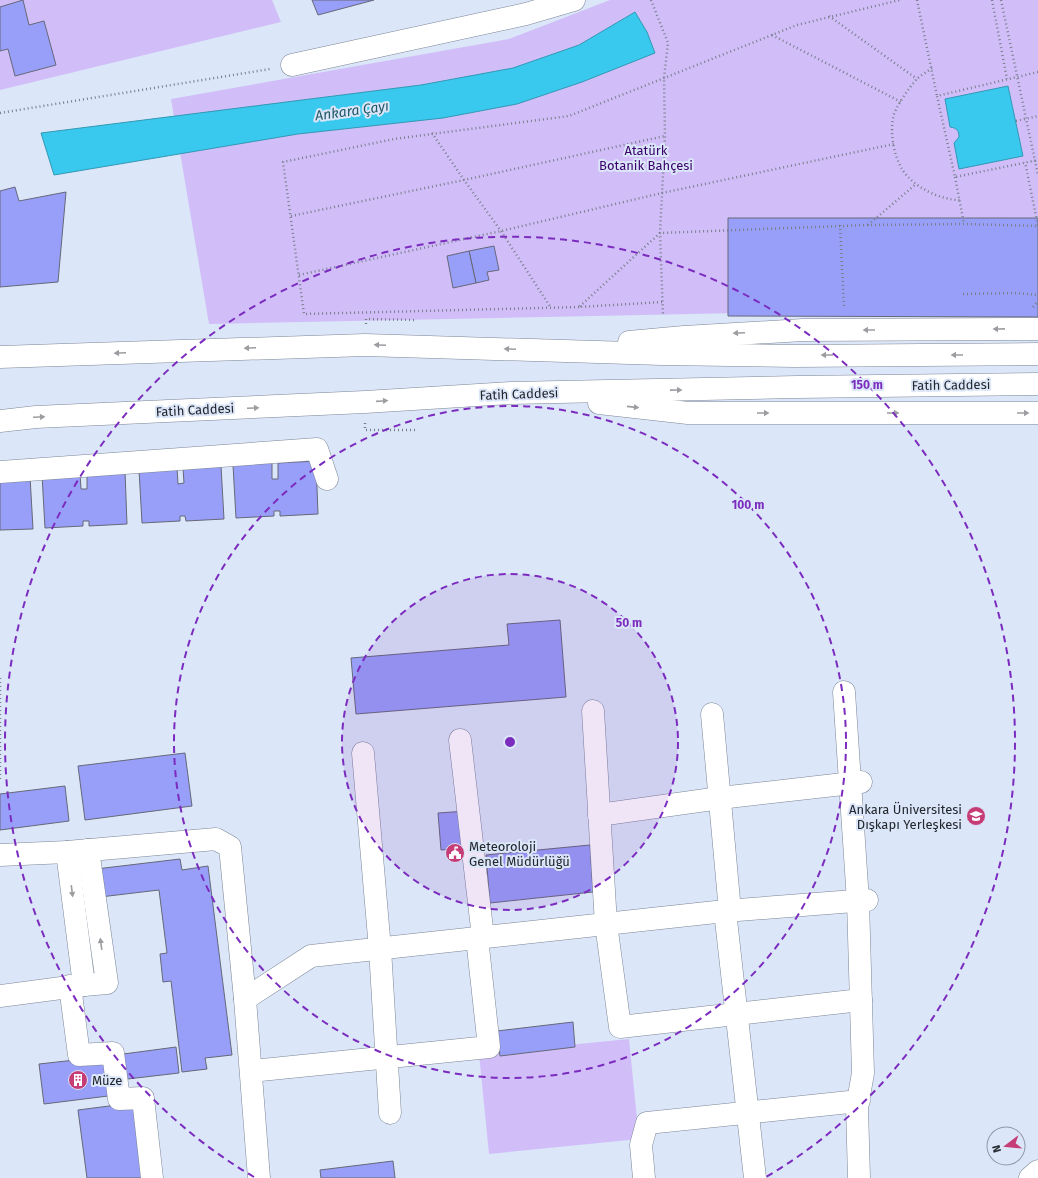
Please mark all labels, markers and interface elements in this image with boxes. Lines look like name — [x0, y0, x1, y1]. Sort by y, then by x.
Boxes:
water label: Ankara Çayı — [313, 97, 390, 125]
park label: Atatürk Botanik Bahçesi — [599, 143, 693, 173]
one-way arrow — [992, 326, 1005, 332]
one-way arrow — [862, 327, 875, 333]
one-way arrow — [733, 330, 745, 337]
one-way arrow — [373, 342, 386, 348]
one-way arrow — [244, 345, 256, 352]
one-way arrow — [503, 346, 516, 352]
one-way arrow — [114, 349, 126, 356]
one-way arrow — [820, 352, 833, 358]
one-way arrow — [950, 352, 963, 358]
street label: Fatih Caddesi — [912, 377, 990, 393]
text: 150 m — [851, 378, 883, 392]
street label: Fatih Caddesi — [479, 385, 559, 403]
one-way arrow — [670, 387, 683, 393]
one-way arrow — [376, 398, 388, 405]
street label: Fatih Caddesi — [155, 400, 235, 420]
one-way arrow — [627, 403, 639, 410]
one-way arrow — [247, 404, 259, 411]
one-way arrow — [757, 410, 770, 416]
one-way arrow — [887, 410, 900, 416]
one-way arrow — [1017, 410, 1030, 416]
one-way arrow — [33, 414, 45, 421]
text: 100 m — [732, 498, 764, 512]
text: 50 m — [616, 616, 642, 630]
centre of rings — [503, 735, 517, 749]
place label: Ankara Üniversitesi Dışkapı Yerleşkesi — [849, 801, 962, 832]
school or university icon: Ankara Üniversitesi Dışkapı Yerleşkesi — [965, 805, 987, 827]
place label: Meteoroloji Genel Müdürlüğü — [469, 839, 570, 869]
public building icon: Meteoroloji Genel Müdürlüğü — [444, 842, 466, 864]
one-way arrow — [69, 885, 75, 897]
one-way arrow — [98, 938, 104, 950]
building icon: Müze — [67, 1069, 89, 1091]
place label: Müze — [92, 1073, 122, 1088]
north arrow — [986, 1126, 1026, 1166]
text: N — [990, 1143, 1004, 1154]

